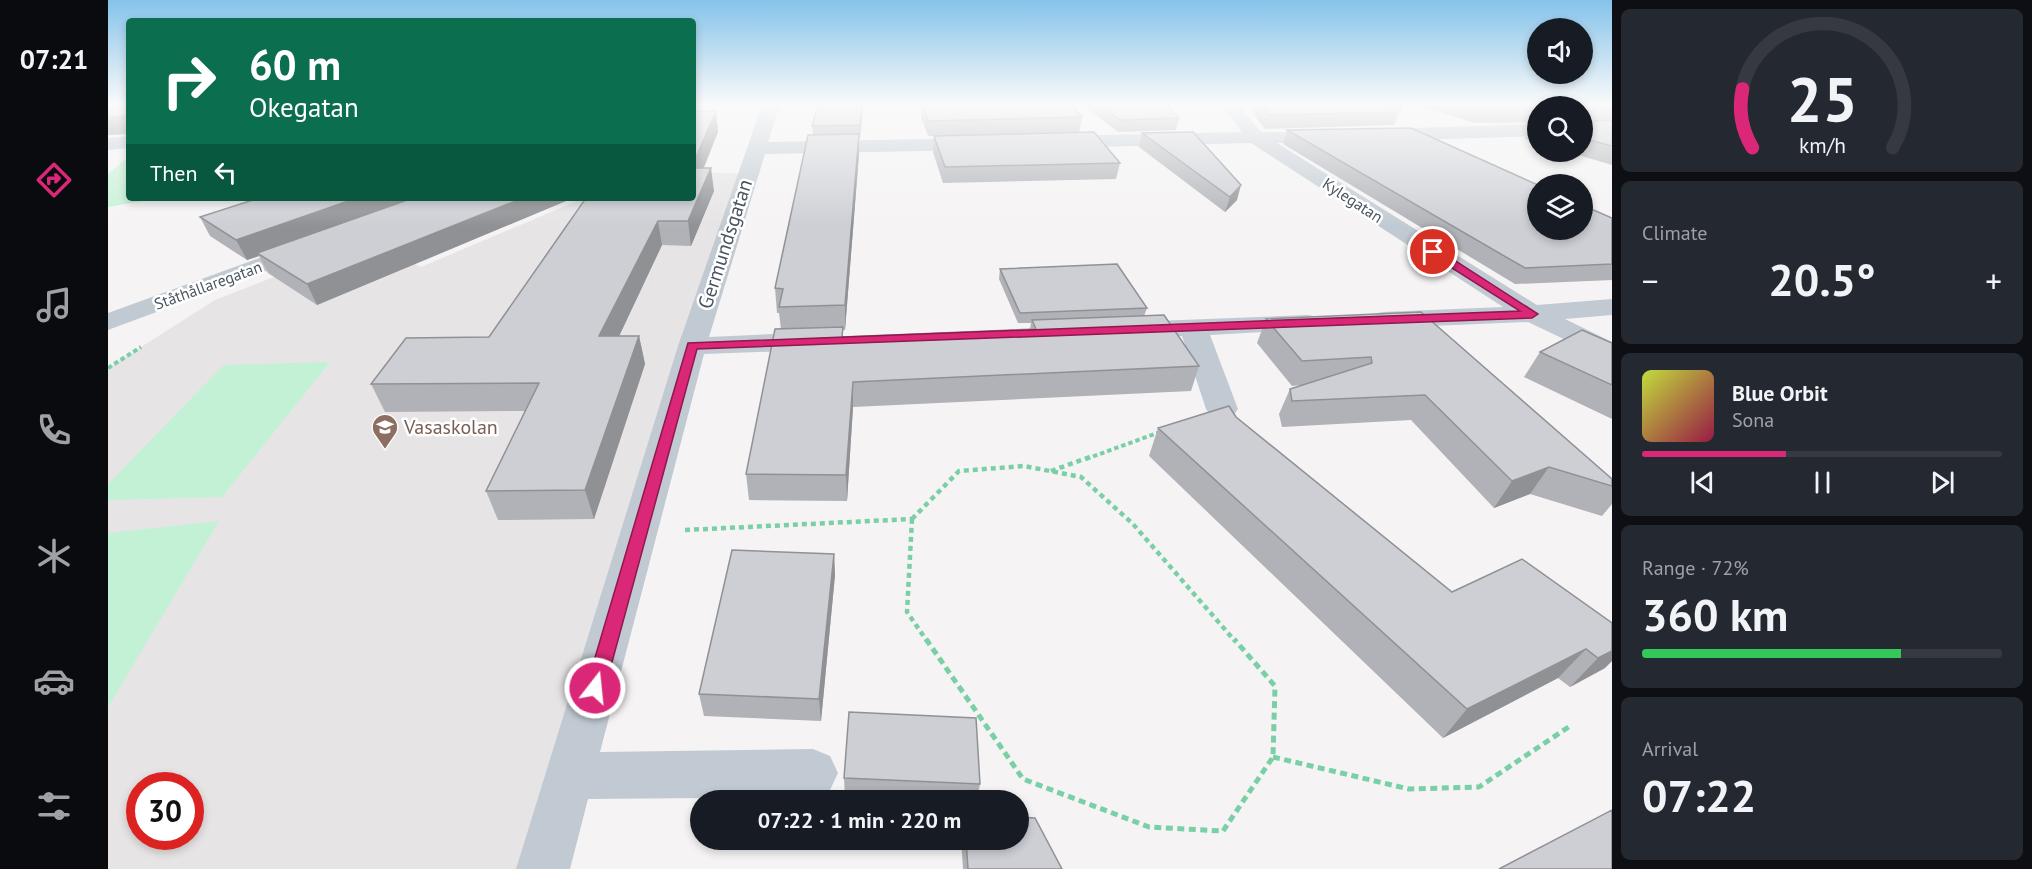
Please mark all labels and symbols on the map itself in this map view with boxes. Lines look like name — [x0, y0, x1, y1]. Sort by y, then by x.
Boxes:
street label: Kylegatan — [1319, 173, 1387, 227]
street label: Germundsgatan — [692, 176, 758, 312]
pin — [1407, 226, 1458, 277]
street label: Ståthållaregatan — [151, 256, 265, 314]
school or university icon: Vasaskolan — [370, 412, 400, 450]
place label: Vasaskolan — [403, 414, 498, 440]
position arrow — [563, 656, 627, 720]
speed limit sign: 30 — [126, 772, 204, 850]

